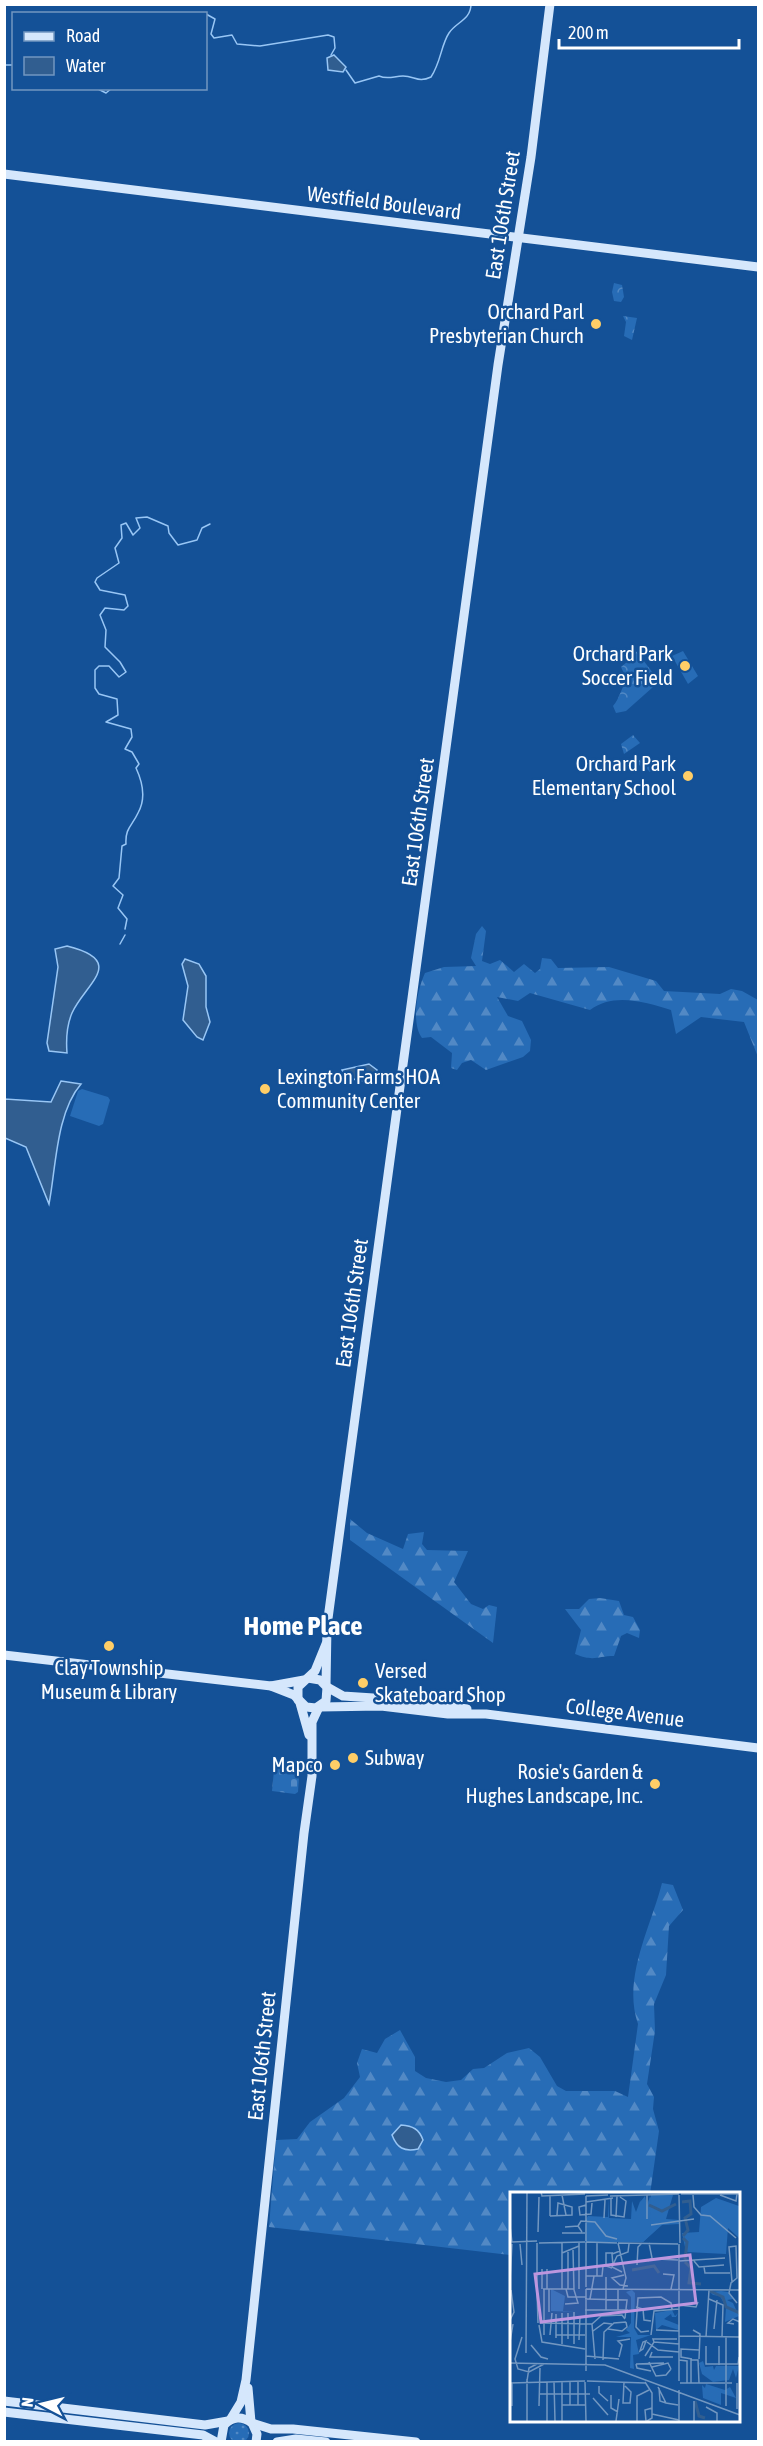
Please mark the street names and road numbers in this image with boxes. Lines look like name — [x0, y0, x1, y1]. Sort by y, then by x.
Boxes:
street label: East 106th Street — [480, 149, 524, 281]
street label: Westfield Boulevard — [306, 181, 462, 223]
street label: East 106th Street — [396, 756, 438, 888]
street label: East 106th Street — [330, 1237, 372, 1369]
street label: College Avenue — [565, 1693, 686, 1731]
street label: East 106th Street — [242, 1990, 280, 2122]

